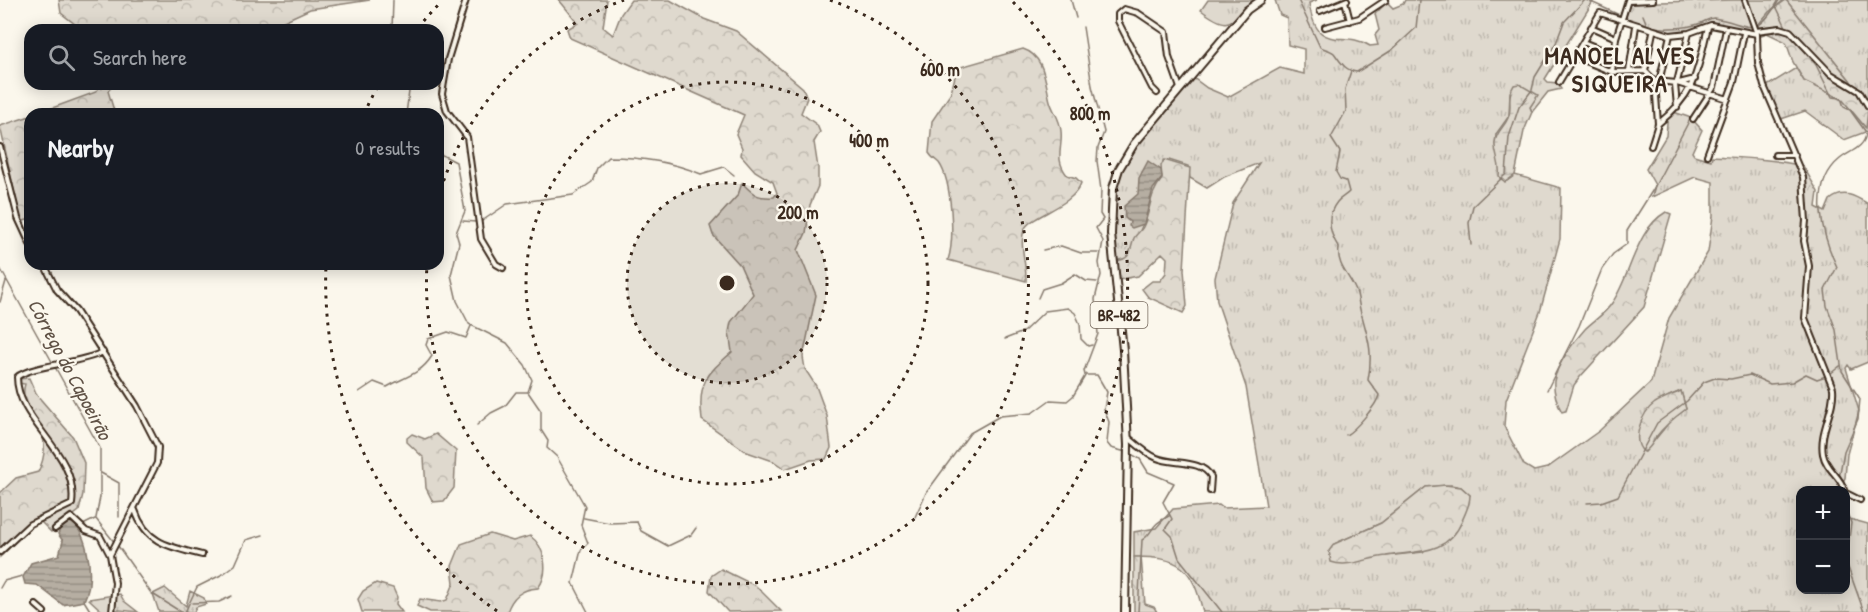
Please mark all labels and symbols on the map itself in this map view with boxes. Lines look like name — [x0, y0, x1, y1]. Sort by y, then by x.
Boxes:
district label: MANOEL ALVES SIQUEIRA — [1545, 39, 1695, 99]
text: 600 m — [920, 57, 960, 82]
text: 800 m — [1070, 101, 1110, 126]
text: 400 m — [849, 128, 889, 153]
text: 200 m — [778, 200, 818, 225]
centre of rings — [717, 273, 737, 293]
water label: Córrego do Capoeirão — [21, 294, 120, 446]
road number: BR-482 — [1090, 302, 1148, 328]

